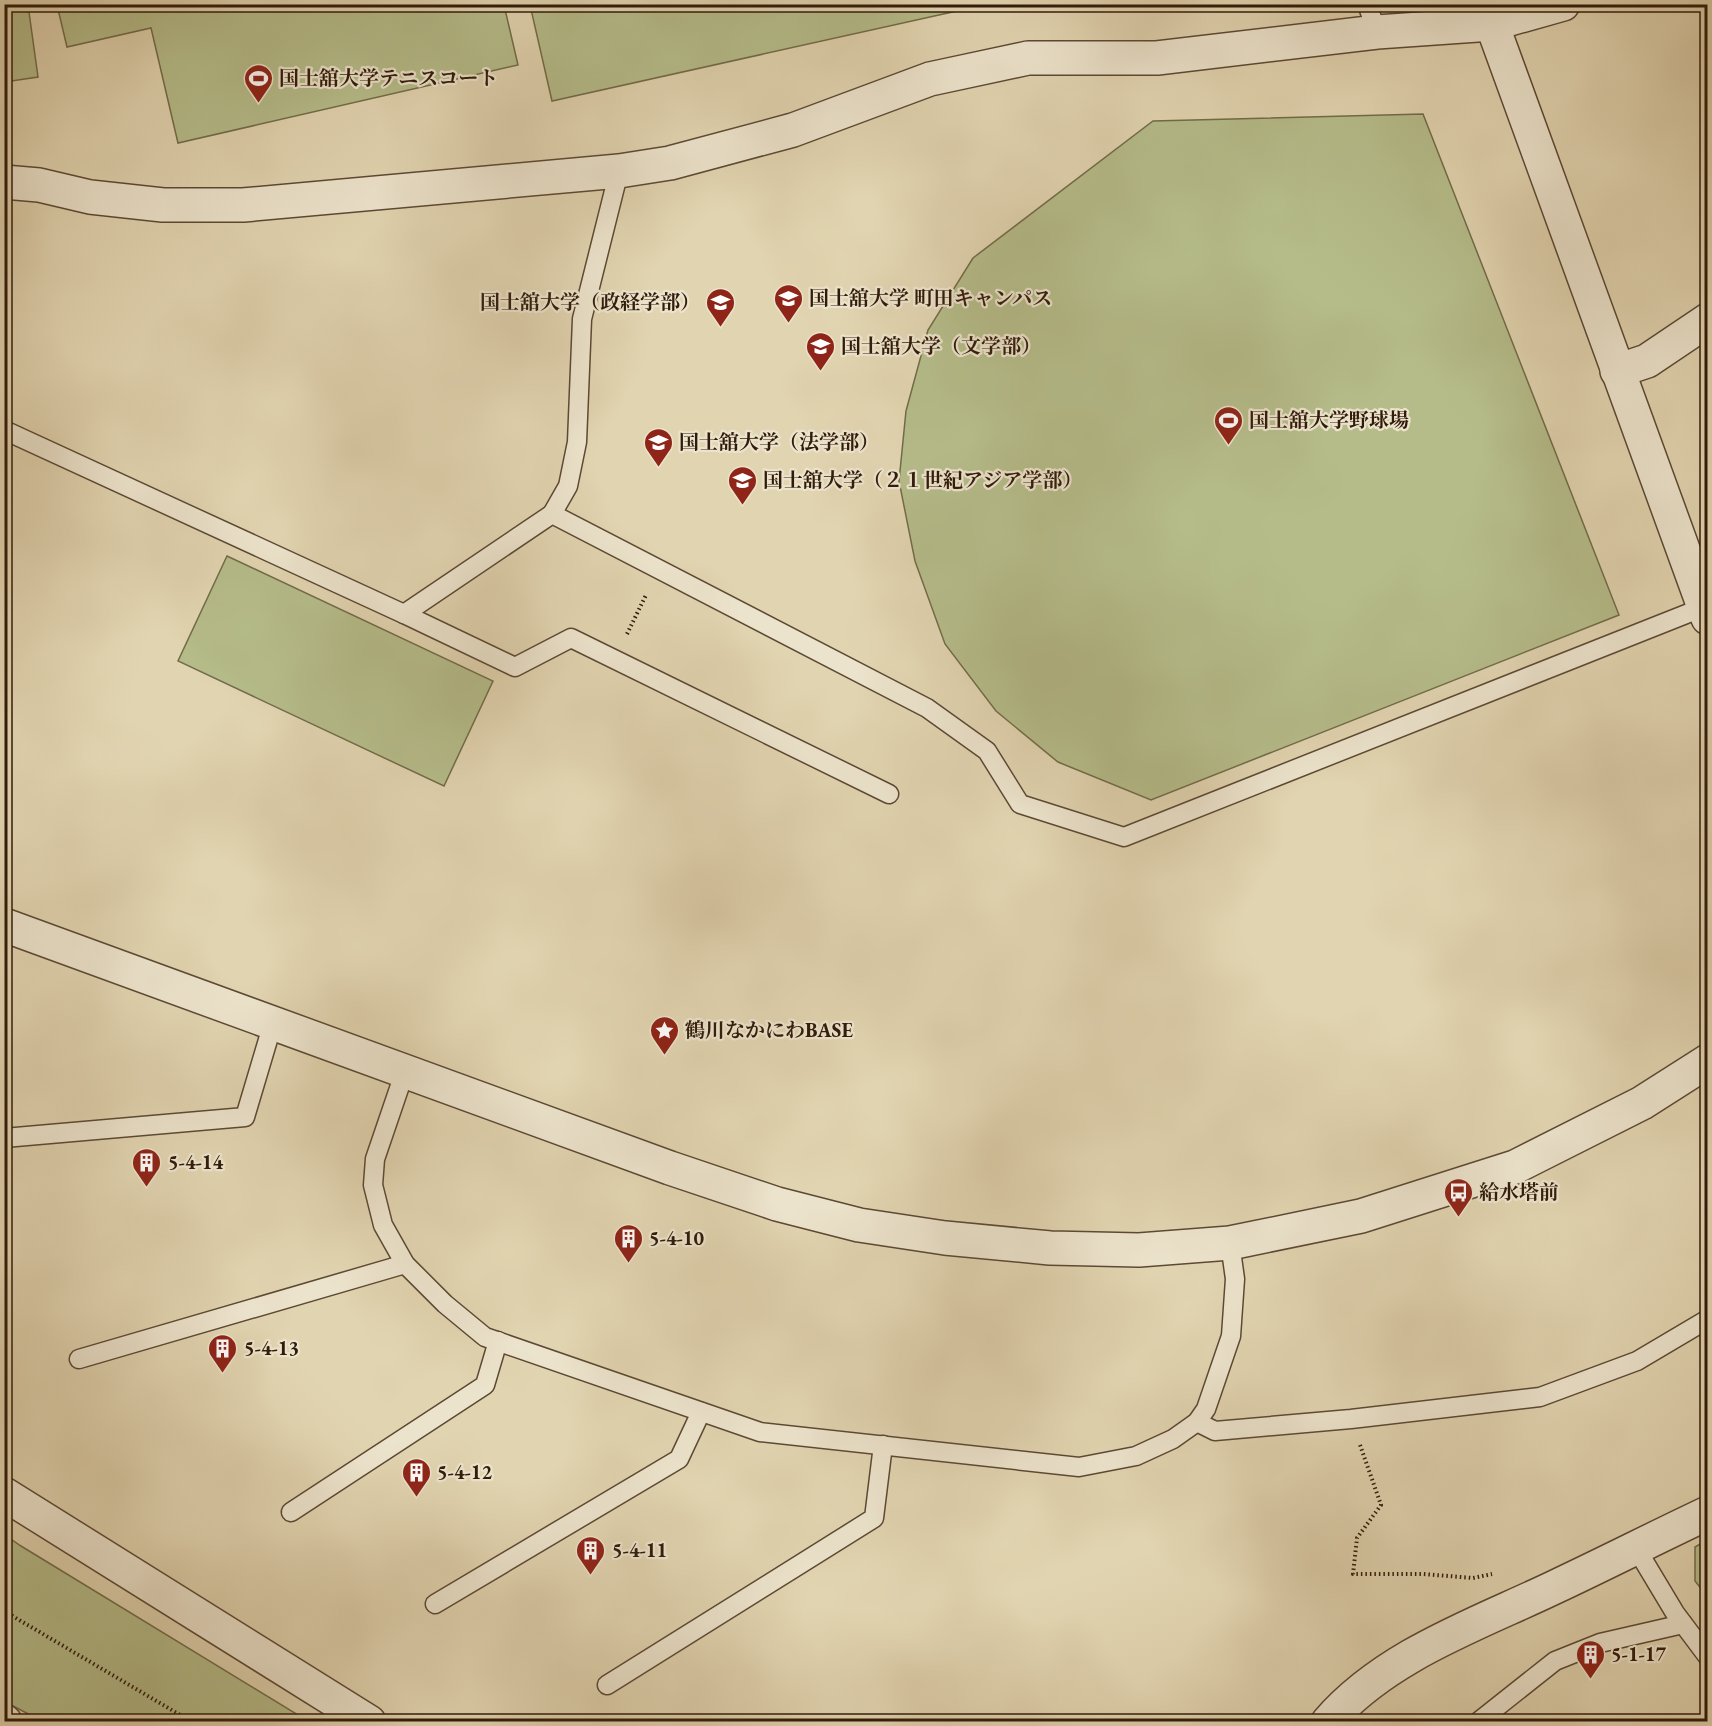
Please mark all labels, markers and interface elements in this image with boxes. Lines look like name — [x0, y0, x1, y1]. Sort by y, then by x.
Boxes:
sports icon: 国士舘大学テニスコート — [242, 62, 274, 104]
place label: 国士舘大学テニスコート — [279, 65, 498, 91]
school or university icon: 国士舘大学 町田キャンパス — [772, 282, 804, 324]
place label: 国士舘大学 町田キャンパス — [809, 285, 1052, 311]
school or university icon: 国士舘大学（政経学部） — [705, 286, 737, 328]
place label: 国士舘大学（政経学部） — [480, 289, 700, 315]
school or university icon: 国士舘大学（文学部） — [804, 330, 836, 372]
place label: 国士舘大学（文学部） — [841, 333, 1041, 359]
sports icon: 国士舘大学野球場 — [1212, 404, 1244, 446]
place label: 国士舘大学野球場 — [1249, 407, 1409, 433]
school or university icon: 国士舘大学（法学部） — [642, 426, 674, 468]
place label: 国士舘大学（法学部） — [679, 429, 879, 455]
school or university icon: 国士舘大学（２１世紀アジア学部） — [726, 464, 758, 506]
place label: 国士舘大学（２１世紀アジア学部） — [763, 467, 1082, 493]
place icon: 鶴川なかにわBASE — [648, 1014, 680, 1056]
place label: 鶴川なかにわBASE — [685, 1017, 853, 1043]
building icon: 5-4-14 — [131, 1146, 163, 1188]
place label: 5-4-14 — [168, 1149, 223, 1175]
bus stop icon: 給水塔前 — [1442, 1176, 1474, 1218]
place label: 給水塔前 — [1479, 1179, 1559, 1205]
building icon: 5-4-10 — [612, 1222, 644, 1264]
place label: 5-4-10 — [649, 1225, 704, 1251]
building icon: 5-4-13 — [207, 1332, 239, 1374]
place label: 5-4-13 — [244, 1335, 299, 1361]
building icon: 5-4-12 — [400, 1456, 432, 1498]
place label: 5-4-12 — [437, 1459, 492, 1485]
building icon: 5-4-11 — [575, 1534, 607, 1576]
place label: 5-4-11 — [612, 1537, 667, 1563]
building icon: 5-1-17 — [1574, 1638, 1606, 1680]
place label: 5-1-17 — [1611, 1641, 1666, 1667]

